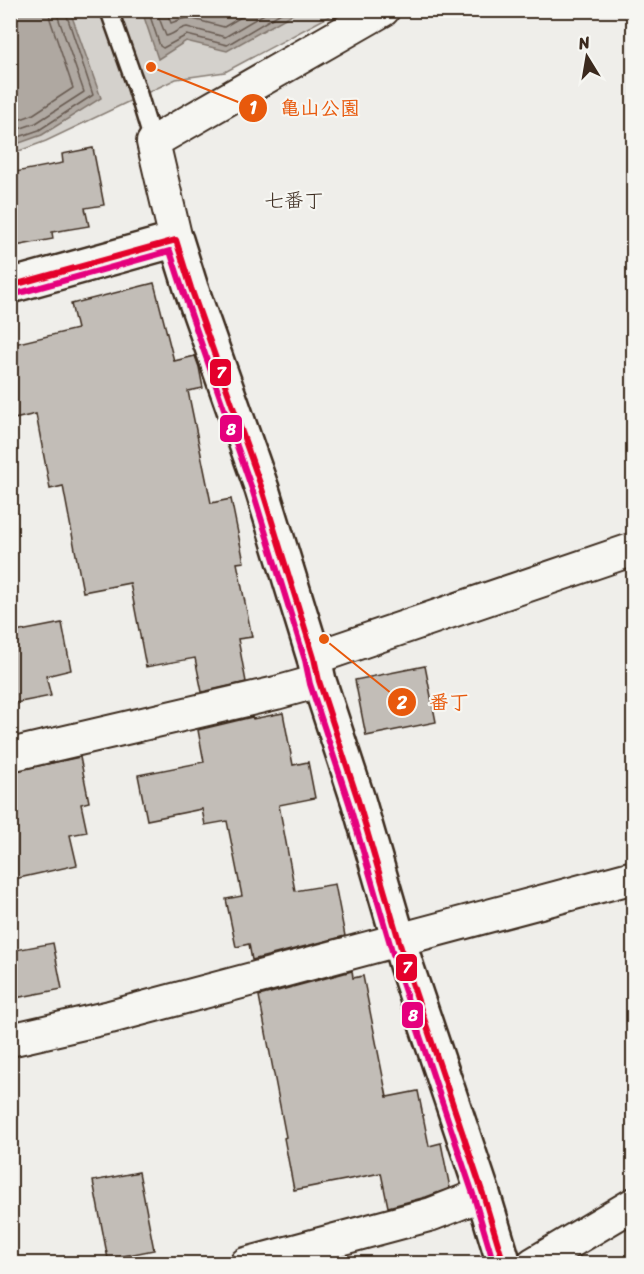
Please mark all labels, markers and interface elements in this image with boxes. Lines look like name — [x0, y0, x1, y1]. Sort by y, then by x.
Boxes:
north arrow — [557, 27, 617, 87]
text: N — [575, 27, 593, 58]
callout: 亀山公園 — [238, 89, 372, 127]
text: 亀山公園 — [280, 91, 360, 126]
text: 1 — [249, 92, 257, 124]
district label: 七番丁 — [264, 183, 324, 218]
line badge: 7 — [209, 358, 232, 387]
text: 7 — [216, 358, 227, 387]
line badge: 8 — [219, 414, 243, 443]
text: 8 — [225, 415, 236, 444]
callout: 番丁 — [387, 683, 481, 721]
text: 番丁 — [429, 685, 469, 720]
text: 2 — [396, 687, 408, 719]
line badge: 7 — [395, 953, 418, 982]
text: 7 — [402, 953, 413, 982]
line badge: 8 — [401, 1001, 424, 1029]
text: 8 — [407, 1001, 418, 1030]

